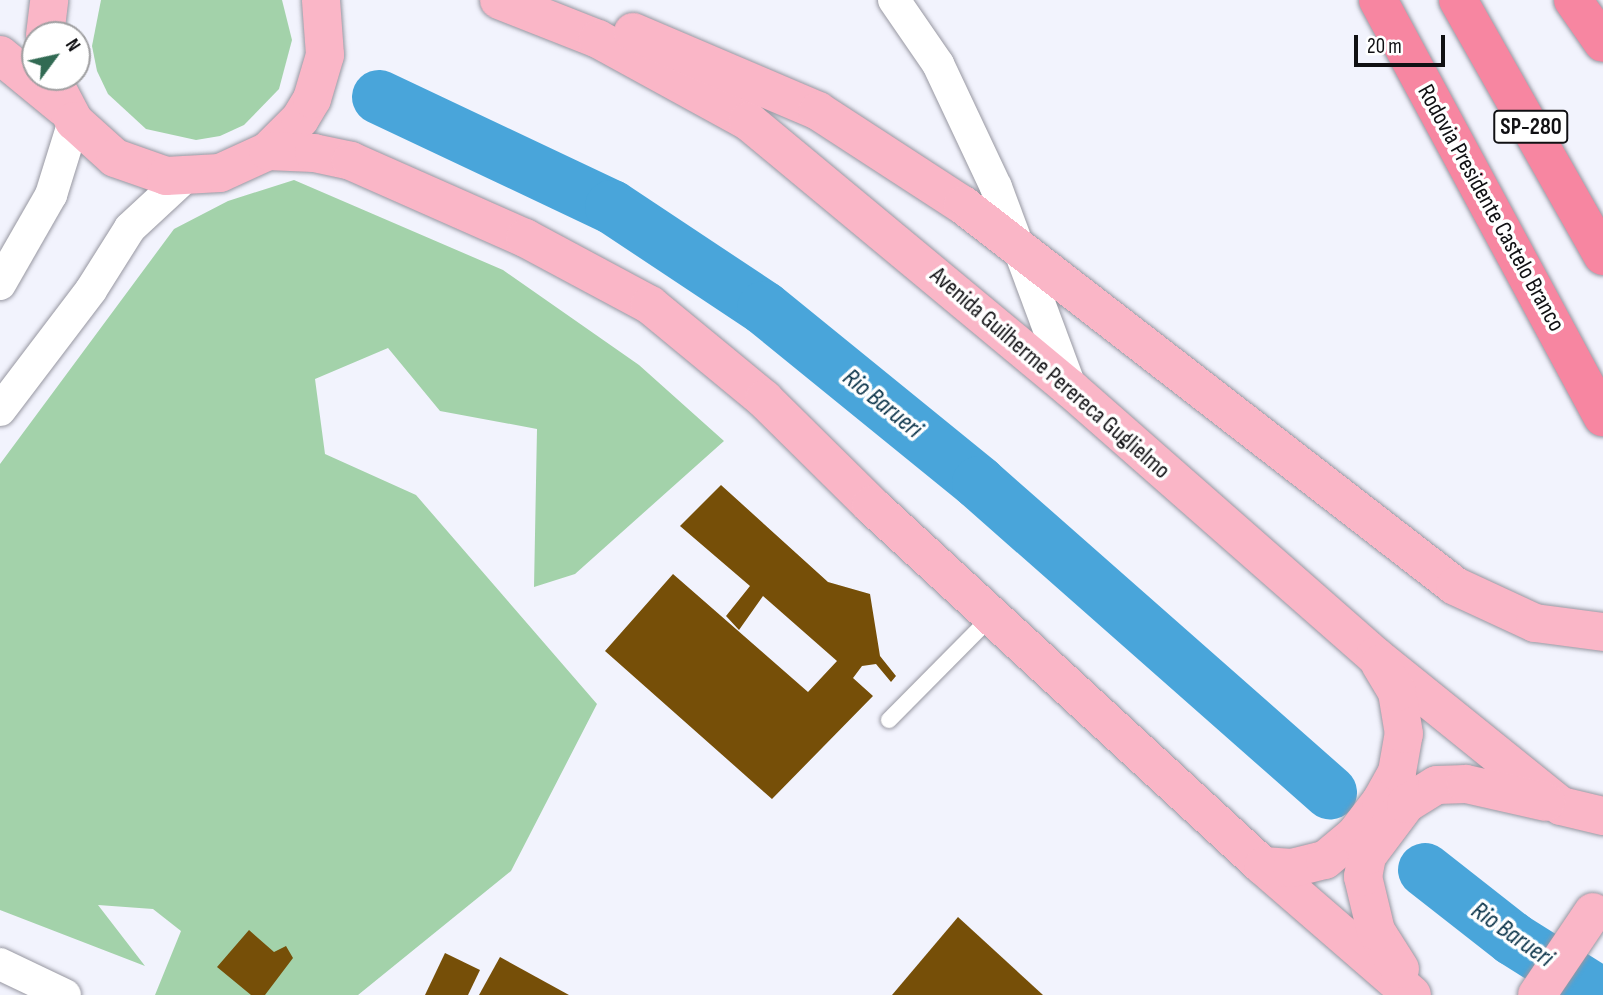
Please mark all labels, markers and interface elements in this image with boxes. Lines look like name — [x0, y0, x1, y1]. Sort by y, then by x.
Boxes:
north arrow — [21, 21, 91, 91]
scale bar — [1358, 21, 1449, 65]
text: 20 m — [1367, 34, 1402, 59]
text: N — [60, 35, 85, 56]
street label: Rodovia Presidente Castelo Branco — [1411, 80, 1571, 336]
road number: SP-280 — [1492, 108, 1570, 146]
street label: Avenida Guilherme Perereca Guglielmo — [924, 261, 1176, 485]
water label: Rio Barueri — [836, 363, 928, 445]
water label: Rio Barueri — [1465, 896, 1559, 974]

